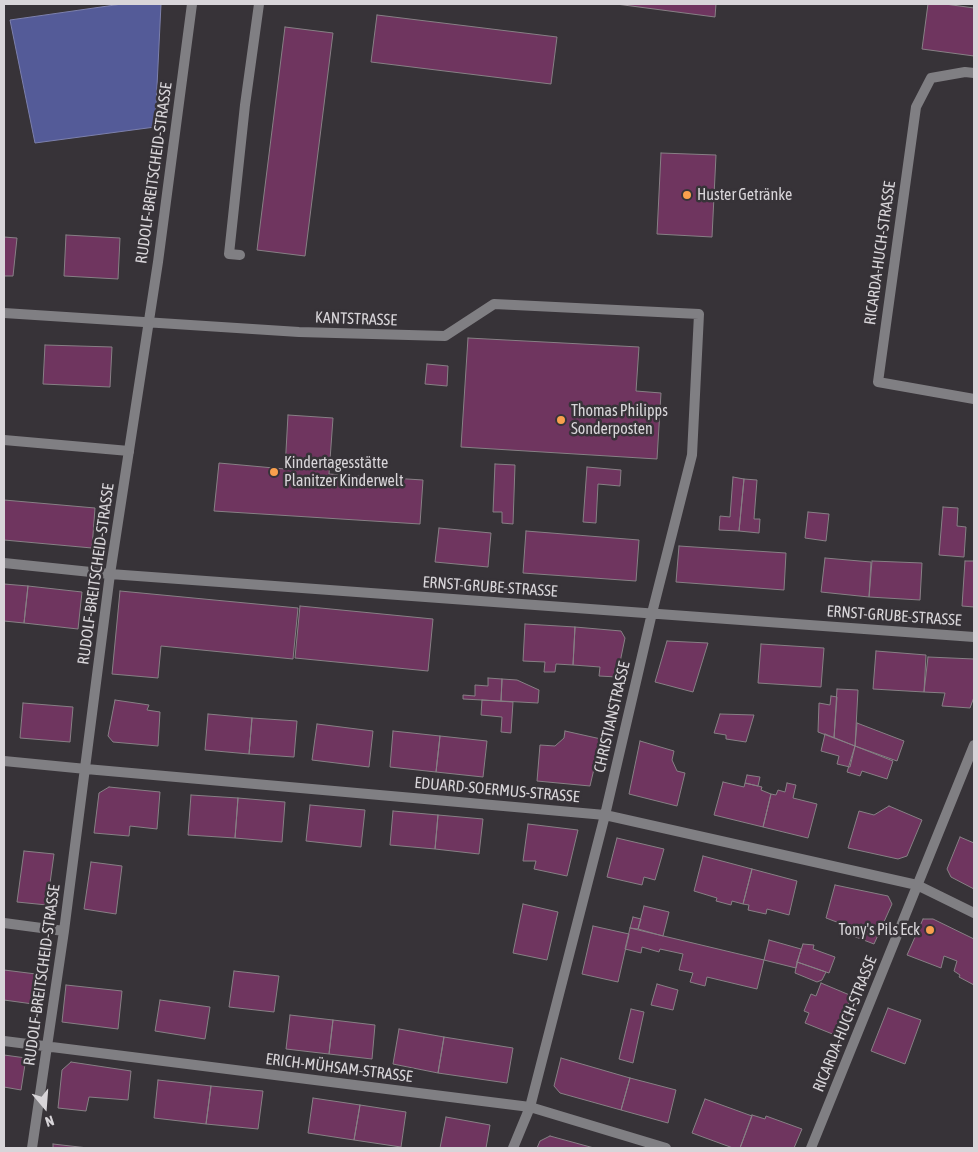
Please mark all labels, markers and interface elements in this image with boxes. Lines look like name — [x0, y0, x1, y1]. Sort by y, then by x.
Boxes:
street label: RUDOLF-BREITSCHEID-STRASSE — [132, 81, 176, 265]
street label: RICARDA-HUCH-STRASSE — [860, 180, 900, 326]
place label: Huster Getränke — [697, 185, 792, 205]
marker: Huster Getränke — [681, 189, 693, 201]
street label: KANTSTRASSE — [315, 308, 397, 330]
place label: Thomas Philipps Sonderposten — [571, 401, 668, 439]
marker: Thomas Philipps Sonderposten — [555, 414, 567, 426]
place label: Kindertagesstätte Planitzer Kinderwelt — [284, 453, 404, 491]
marker: Kindertagesstätte Planitzer Kinderwelt — [268, 466, 280, 478]
street label: RUDOLF-BREITSCHEID-STRASSE — [74, 482, 118, 666]
street label: ERNST-GRUBE-STRASSE — [422, 573, 558, 601]
street label: ERNST-GRUBE-STRASSE — [826, 602, 962, 630]
street label: CHRISTIANSTRASSE — [590, 660, 634, 774]
street label: EDUARD-SOERMUS-STRASSE — [414, 773, 580, 807]
street label: RUDOLF-BREITSCHEID-STRASSE — [20, 883, 64, 1067]
place label: Tony's Pils Eck — [839, 920, 920, 940]
marker: Tony's Pils Eck — [924, 924, 936, 936]
street label: RICARDA-HUCH-STRASSE — [809, 953, 881, 1095]
street label: ERICH-MÜHSAM-STRASSE — [264, 1049, 414, 1087]
north arrow — [20, 1082, 70, 1132]
text: N — [43, 1112, 56, 1130]

